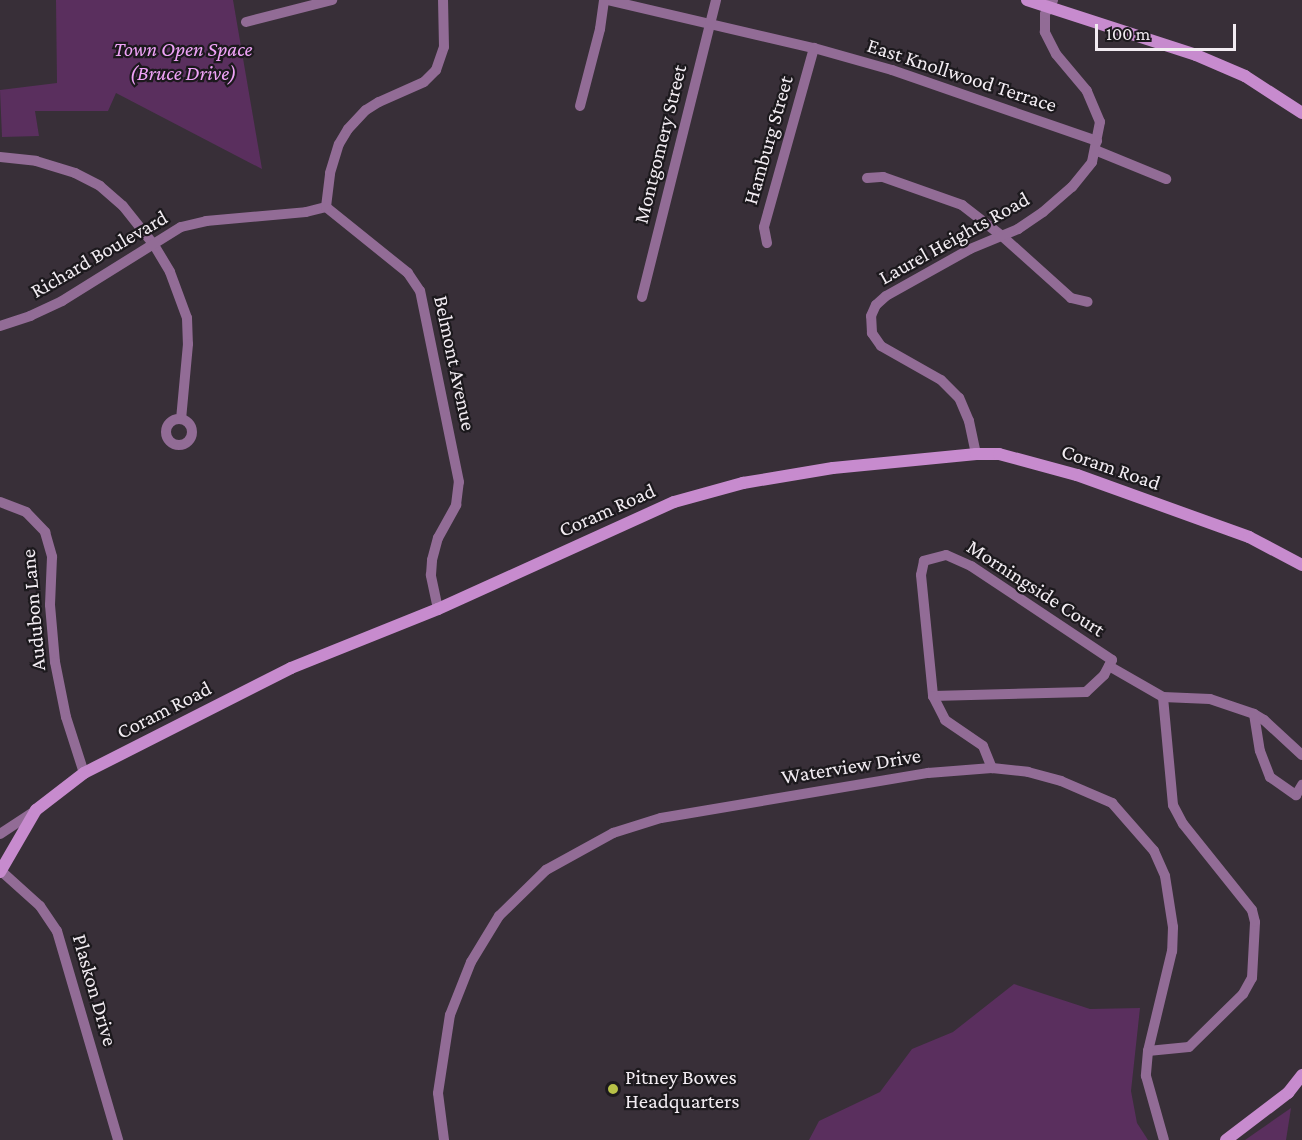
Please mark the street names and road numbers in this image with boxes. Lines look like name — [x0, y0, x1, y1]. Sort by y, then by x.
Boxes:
street label: East Knollwood Terrace — [864, 32, 1060, 118]
street label: Montgomery Street — [628, 62, 692, 226]
street label: Hamburg Street — [738, 73, 798, 207]
street label: Laurel Heights Road — [874, 186, 1034, 290]
street label: Richard Boulevard — [26, 205, 172, 303]
street label: Belmont Avenue — [428, 293, 482, 433]
street label: Coram Road — [1058, 438, 1164, 496]
street label: Coram Road — [555, 478, 659, 542]
street label: Morningside Court — [962, 534, 1110, 642]
street label: Audubon Lane — [15, 548, 51, 672]
street label: Coram Road — [112, 675, 216, 745]
street label: Waterview Drive — [779, 743, 923, 789]
street label: Plaskon Drive — [67, 931, 123, 1049]

